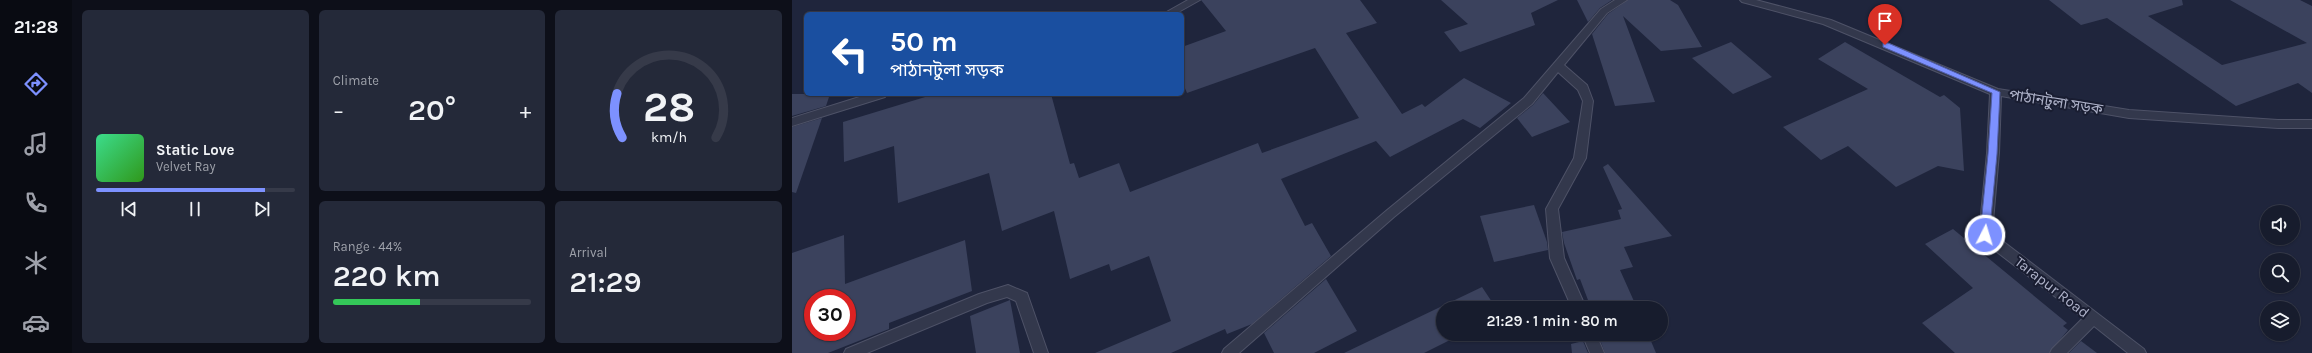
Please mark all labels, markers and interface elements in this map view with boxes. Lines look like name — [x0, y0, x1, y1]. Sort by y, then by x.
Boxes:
pin — [1868, 4, 1902, 45]
icon: arrive — [1874, 10, 1896, 32]
text: 21:28 — [14, 16, 58, 38]
text: 50 m — [890, 25, 958, 58]
icon: left — [824, 28, 876, 80]
text: পাঠানটুলা সড়ক — [890, 59, 1004, 81]
icon: directions — [22, 70, 50, 98]
text: Climate — [333, 73, 379, 88]
text: 28 — [643, 83, 695, 131]
street label: পাঠানটুলা সড়ক — [2008, 86, 2105, 119]
text: 20° — [408, 92, 456, 128]
text: − — [333, 98, 344, 124]
text: + — [520, 98, 531, 124]
text: km/h — [651, 129, 687, 146]
icon: music — [22, 130, 50, 158]
text: Static Love — [156, 141, 234, 159]
text: Velvet Ray — [156, 159, 216, 174]
icon: phone — [22, 189, 50, 217]
icon: previous — [118, 198, 140, 220]
icon: pause — [184, 198, 206, 220]
icon: next — [251, 198, 273, 220]
map controls — [2260, 205, 2300, 341]
button: sound — [2260, 205, 2300, 245]
position arrow — [1964, 214, 2006, 256]
text: Range · 44% — [333, 239, 402, 254]
text: Arrival — [569, 245, 607, 260]
icon: climate — [22, 249, 50, 277]
street label: Tarapur Road — [2011, 252, 2093, 322]
button: search — [2260, 253, 2300, 293]
text: 220 km — [333, 258, 441, 294]
text: 21:29 — [569, 264, 642, 300]
speed limit sign: 30 — [804, 289, 856, 341]
button: layers — [2260, 301, 2300, 341]
icon: car — [22, 309, 50, 337]
text: 21:29 · 1 min · 80 m — [1486, 312, 1618, 330]

